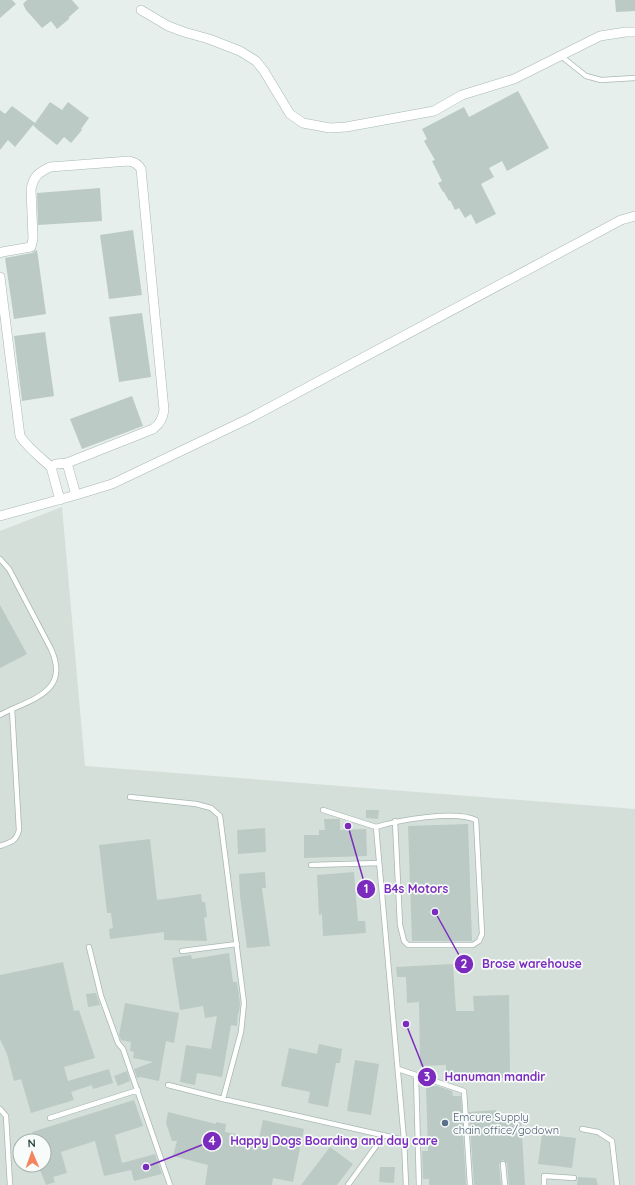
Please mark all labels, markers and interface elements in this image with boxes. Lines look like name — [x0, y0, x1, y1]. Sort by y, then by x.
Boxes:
callout: B4s Motors — [356, 877, 457, 901]
text: 1 — [364, 881, 368, 896]
text: B4s Motors — [384, 881, 449, 896]
callout: Brose warehouse — [454, 952, 590, 976]
text: 2 — [461, 956, 468, 971]
text: Brose warehouse — [482, 956, 582, 971]
callout: Hanuman mandir — [417, 1065, 554, 1089]
text: 3 — [424, 1069, 430, 1084]
text: Hanuman mandir — [445, 1069, 545, 1084]
place label: Emcure Supply chain office/godown — [453, 1110, 559, 1137]
marker: Emcure Supply chain office/godown — [440, 1118, 450, 1128]
callout: Happy Dogs Boarding and day care — [202, 1129, 446, 1153]
north arrow — [12, 1133, 52, 1173]
text: 4 — [208, 1133, 216, 1148]
text: Happy Dogs Boarding and day care — [230, 1133, 438, 1148]
text: N — [27, 1136, 36, 1150]

